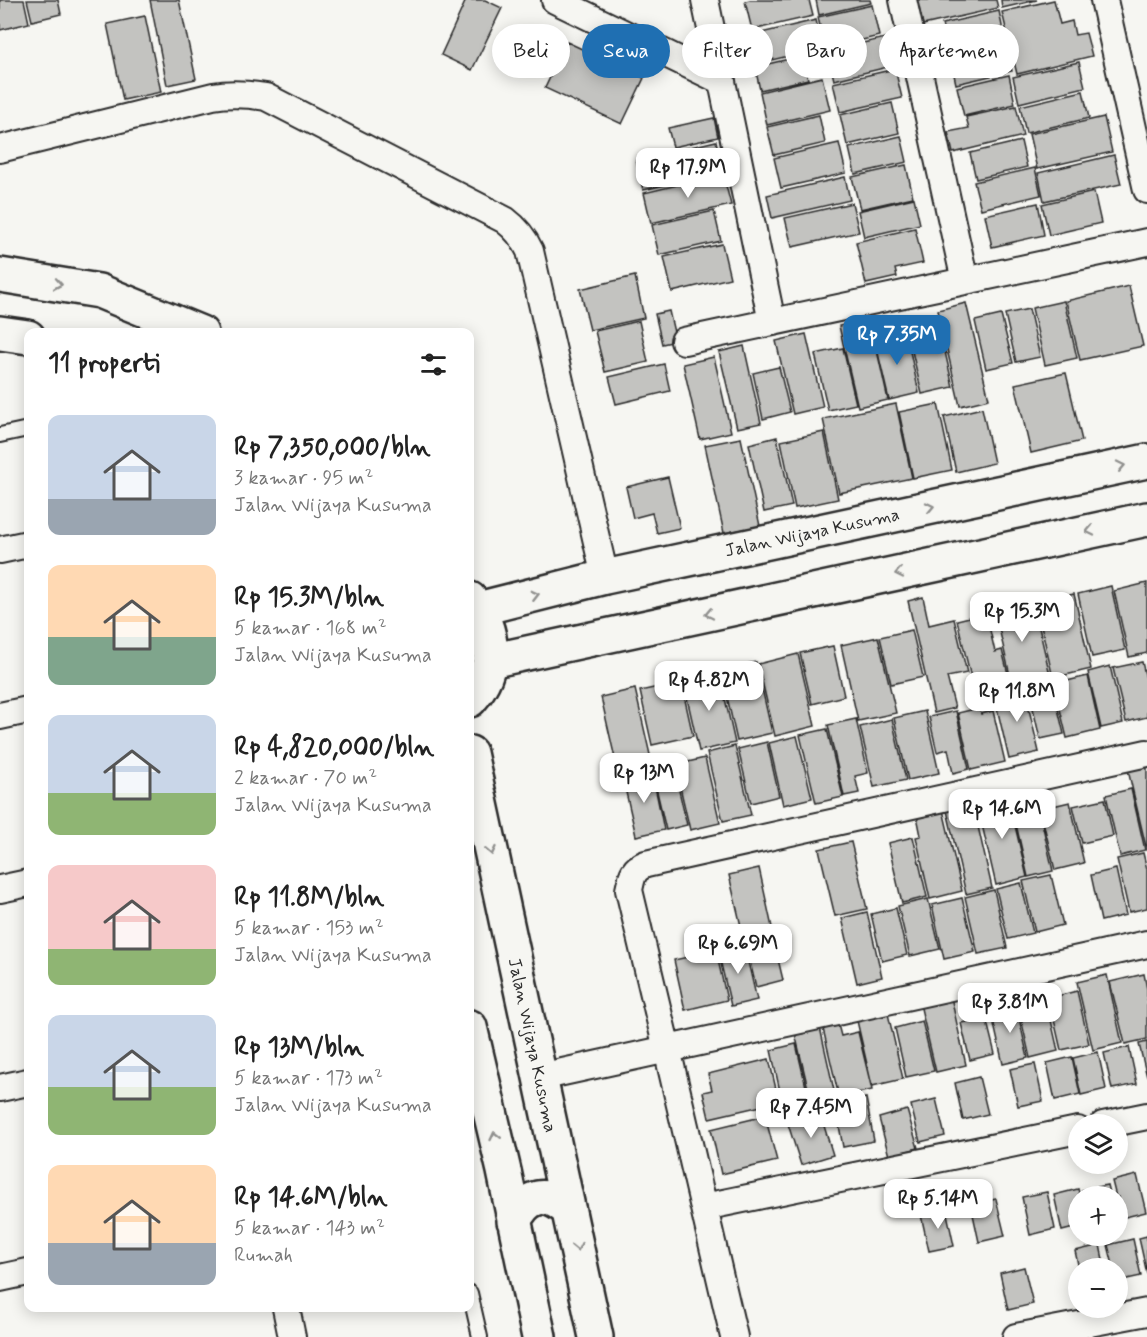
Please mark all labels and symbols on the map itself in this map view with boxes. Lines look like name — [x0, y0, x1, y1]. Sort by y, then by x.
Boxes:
pin: Rp 17.9M — [626, 148, 750, 199]
one-way arrow — [53, 278, 62, 290]
pin: Rp 7.35M — [835, 315, 959, 366]
one-way arrow — [1116, 460, 1126, 473]
one-way arrow — [925, 501, 935, 514]
street label: Jalan Wijaya Kusuma — [723, 503, 902, 563]
one-way arrow — [1085, 524, 1095, 537]
one-way arrow — [895, 566, 905, 579]
one-way arrow — [530, 589, 540, 602]
pin: Rp 15.3M — [960, 592, 1084, 643]
one-way arrow — [704, 607, 714, 620]
pin: Rp 4.82M — [647, 661, 771, 712]
pin: Rp 11.8M — [955, 672, 1079, 723]
pin: Rp 13M — [595, 753, 693, 804]
pin: Rp 14.6M — [940, 789, 1064, 840]
one-way arrow — [484, 846, 497, 856]
pin: Rp 6.69M — [676, 924, 800, 975]
street label: Jalan Wijaya Kusuma — [502, 956, 562, 1135]
pin: Rp 3.81M — [948, 983, 1072, 1034]
pin: Rp 7.45M — [749, 1088, 873, 1139]
one-way arrow — [490, 1131, 503, 1141]
pin: Rp 5.14M — [876, 1179, 1000, 1230]
one-way arrow — [570, 1241, 583, 1251]

